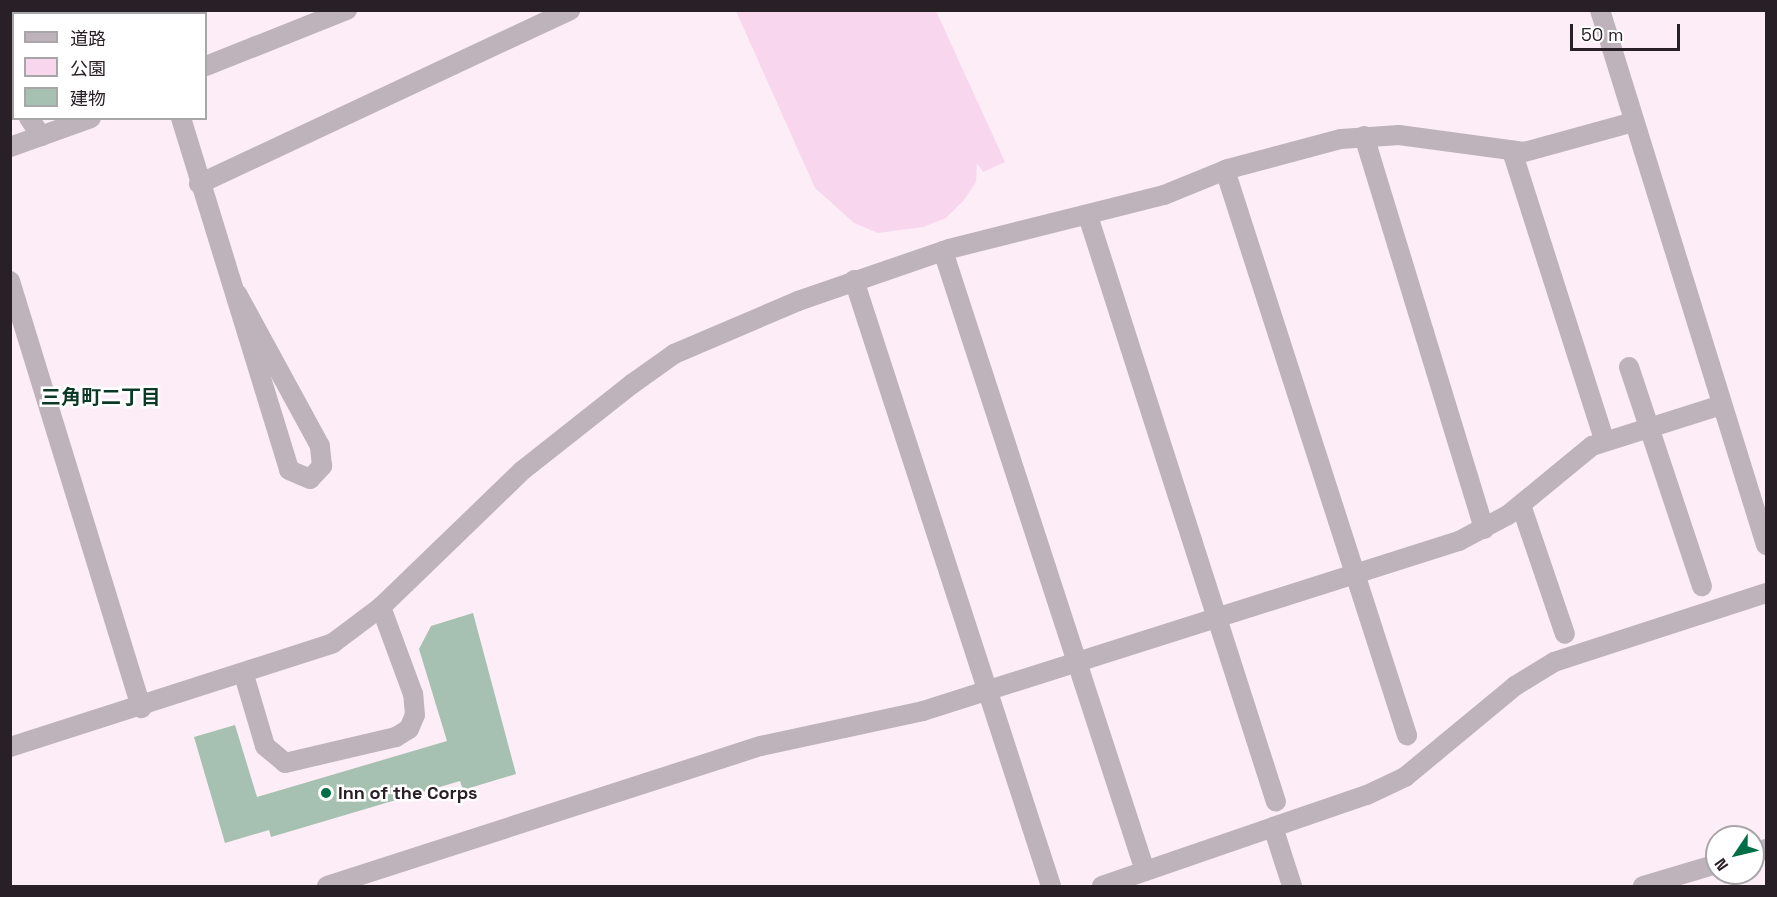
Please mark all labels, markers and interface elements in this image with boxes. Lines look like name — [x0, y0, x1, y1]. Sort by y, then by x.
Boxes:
legend — [12, 12, 207, 120]
scale bar — [1573, 12, 1682, 50]
text: 50 m — [1581, 23, 1623, 46]
text: 道路 — [70, 27, 106, 50]
text: 公園 — [70, 57, 106, 80]
text: 建物 — [70, 87, 106, 110]
district label: 三角町二丁目 — [41, 385, 161, 409]
place label: Inn of the Corps — [338, 782, 478, 804]
marker: Inn of the Corps — [319, 786, 333, 800]
north arrow — [1705, 825, 1765, 885]
text: N — [1710, 854, 1733, 875]

